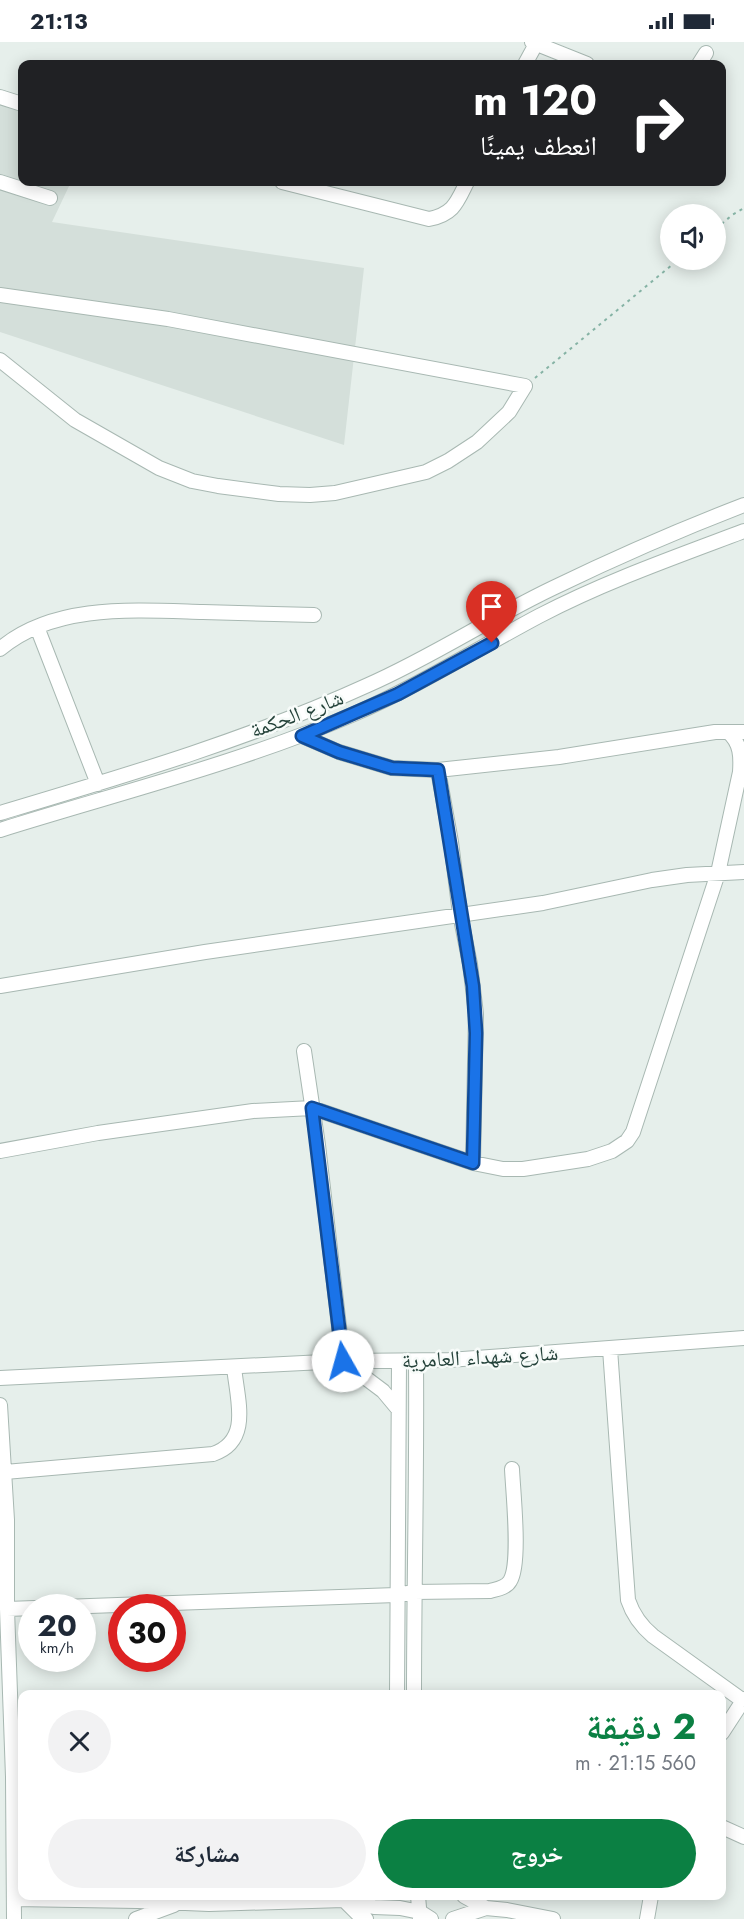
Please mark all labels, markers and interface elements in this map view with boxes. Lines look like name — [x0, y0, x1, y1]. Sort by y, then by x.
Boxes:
text: 21:13 — [30, 5, 88, 37]
text: 120 m — [473, 70, 597, 131]
icon: right — [618, 84, 696, 162]
text: انعطف يمينًا — [480, 126, 597, 165]
map controls — [660, 204, 726, 270]
button: sound — [660, 204, 726, 270]
pin — [466, 581, 517, 643]
icon: arrive — [475, 590, 508, 623]
street label: شارع الحكمة — [246, 683, 348, 745]
position arrow — [311, 1329, 375, 1393]
street label: شارع شهداء العامرية — [401, 1338, 559, 1376]
speed limit sign: 30 — [108, 1594, 186, 1672]
text: 20 — [37, 1604, 77, 1647]
text: km/h — [40, 1637, 74, 1659]
text: 2 دقيقة — [586, 1700, 696, 1752]
button: close — [48, 1710, 111, 1773]
text: 560 m · 21:15 — [575, 1749, 696, 1778]
button: مشاركة — [48, 1819, 366, 1888]
button: خروج — [378, 1819, 696, 1888]

